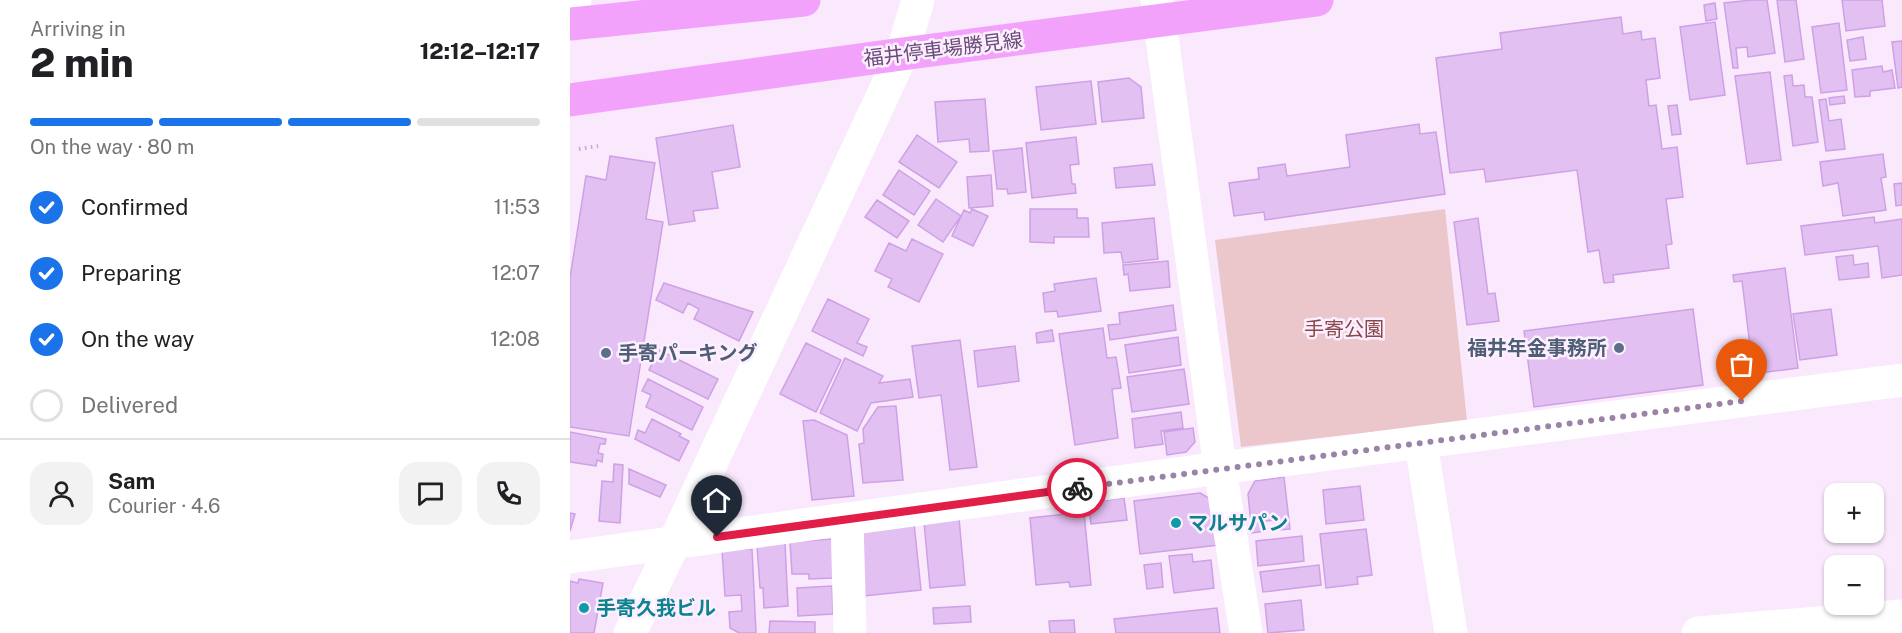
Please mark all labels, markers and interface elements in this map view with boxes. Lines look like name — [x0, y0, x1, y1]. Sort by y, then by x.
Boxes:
text: Arriving in — [30, 17, 125, 41]
street label: 福井停車場勝見線 — [862, 27, 1024, 71]
text: 12:12–12:17 — [420, 38, 540, 64]
text: 2 min — [30, 40, 134, 86]
text: On the way · 80 m — [30, 135, 194, 159]
icon: check — [30, 191, 63, 224]
text: Confirmed — [81, 194, 188, 220]
text: 11:53 — [494, 195, 540, 219]
icon: check — [30, 257, 63, 290]
text: Preparing — [81, 260, 182, 286]
text: 12:07 — [492, 261, 540, 285]
park label: 手寄公園 — [1304, 317, 1384, 341]
icon: check — [30, 323, 63, 356]
text: On the way — [81, 326, 194, 352]
text: 12:08 — [490, 327, 540, 351]
place label: 福井年金事務所 — [1467, 336, 1607, 360]
pin — [1716, 339, 1767, 401]
place label: 手寄パーキング — [618, 341, 757, 365]
marker: 福井年金事務所 — [1612, 341, 1626, 355]
marker: 手寄パーキング — [599, 346, 613, 360]
icon: bag — [1725, 348, 1758, 381]
text: Delivered — [81, 392, 178, 418]
courier — [1047, 458, 1107, 518]
button: person — [30, 462, 93, 525]
button: chat — [399, 462, 462, 525]
button: phone — [477, 462, 540, 525]
text: Sam — [108, 468, 155, 494]
icon: bike — [1061, 472, 1094, 505]
pin — [691, 475, 742, 537]
map controls — [1824, 483, 1884, 615]
button: + — [1824, 483, 1884, 543]
icon: home — [700, 484, 733, 517]
text: Courier · 4.6 — [108, 494, 220, 518]
place label: マルサパン — [1188, 511, 1288, 535]
marker: マルサパン — [1169, 516, 1183, 530]
button: − — [1824, 555, 1884, 615]
place label: 手寄久我ビル — [596, 596, 716, 620]
marker: 手寄久我ビル — [577, 601, 591, 615]

